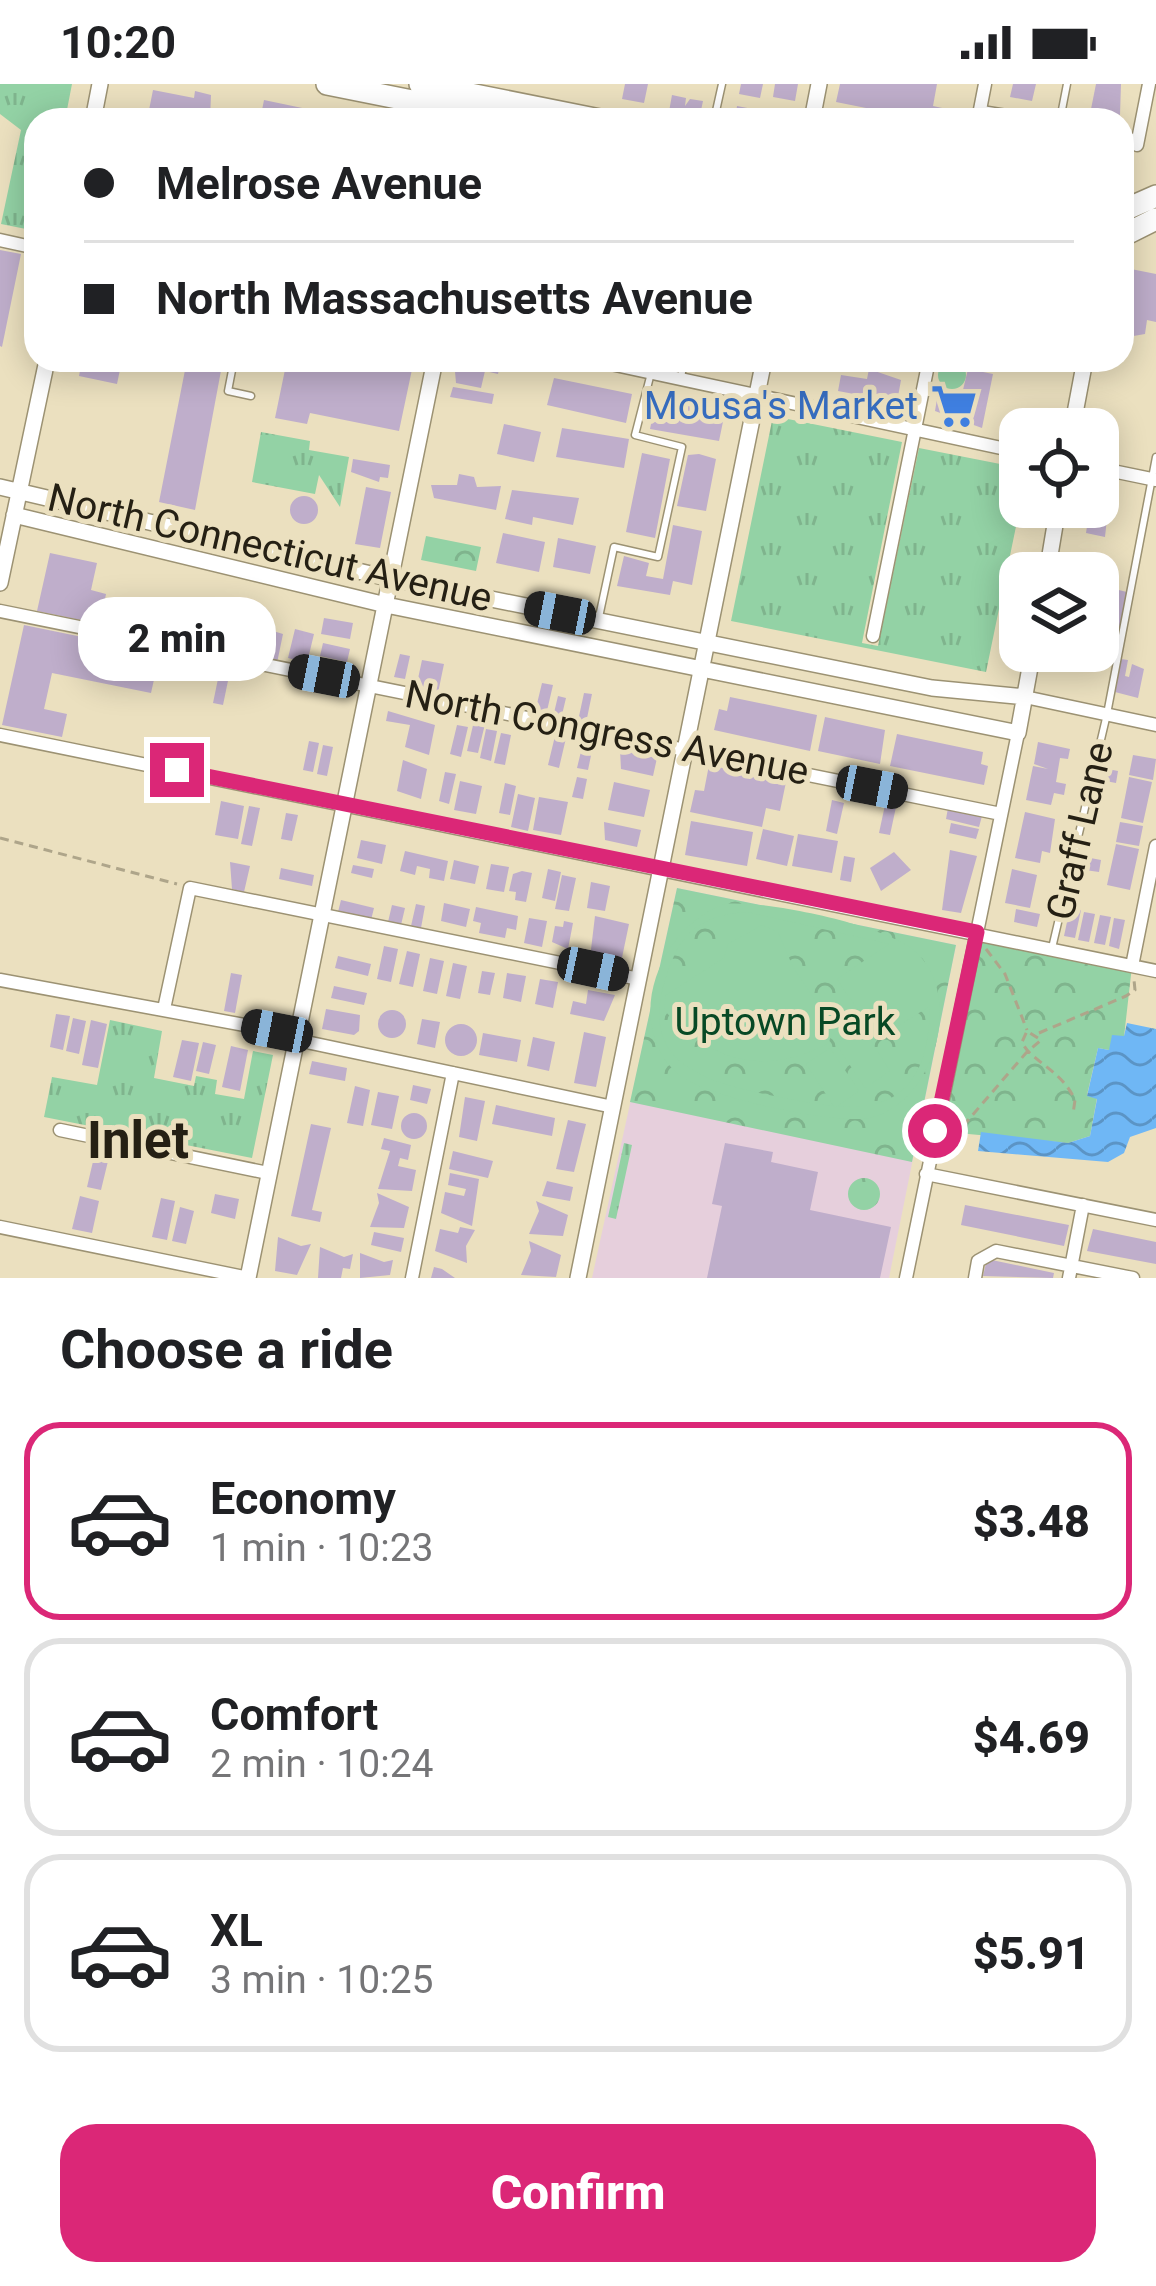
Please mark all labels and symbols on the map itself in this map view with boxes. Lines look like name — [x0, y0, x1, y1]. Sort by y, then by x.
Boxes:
supermarket icon: Mousa's Market — [929, 381, 979, 431]
place label: Mousa's Market — [644, 383, 918, 429]
street label: North Connecticut Avenue — [44, 475, 496, 621]
car — [521, 588, 599, 638]
callout: 2 min — [78, 596, 276, 680]
car — [285, 651, 363, 701]
street label: North Congress Avenue — [401, 671, 813, 795]
street label: Graff Lane — [1037, 737, 1123, 925]
route end — [150, 743, 204, 797]
car — [833, 762, 911, 812]
car — [554, 944, 632, 994]
park label: Uptown Park — [675, 999, 896, 1045]
car — [238, 1006, 316, 1056]
route start — [908, 1104, 962, 1158]
district label: Inlet — [87, 1111, 189, 1170]

